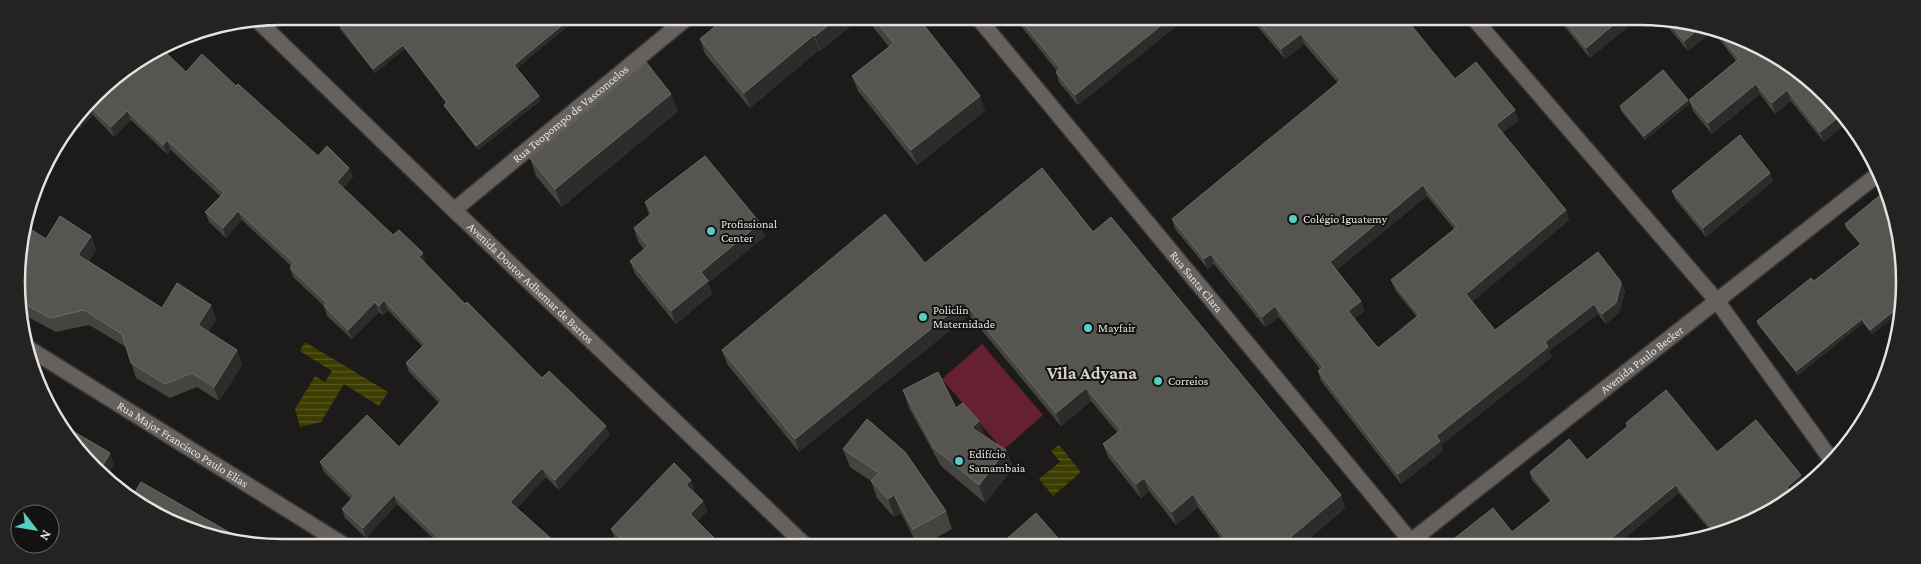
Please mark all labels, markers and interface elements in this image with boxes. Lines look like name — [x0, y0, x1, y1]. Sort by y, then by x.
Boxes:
street label: Rua Teopompo de Vasconcelos — [510, 62, 632, 166]
place label: Colégio Iguatemy — [1303, 212, 1388, 226]
marker: Colégio Iguatemy — [1287, 213, 1299, 225]
place label: Profissional Center — [721, 217, 777, 245]
street label: Avenida Doutor Adhemar de Barros — [464, 219, 597, 347]
marker: Profissional Center — [705, 225, 717, 237]
street label: Rua Santa Clara — [1167, 248, 1226, 316]
place label: Policlin Maternidade — [933, 303, 995, 331]
marker: Policlin Maternidade — [917, 311, 929, 323]
place label: Mayfair — [1098, 321, 1136, 335]
marker: Mayfair — [1082, 322, 1094, 334]
street label: Avenida Paulo Becker — [1597, 322, 1687, 397]
district label: Vila Adyana — [1046, 363, 1137, 383]
place label: Correios — [1168, 374, 1209, 388]
marker: Correios — [1152, 375, 1164, 387]
street label: Rua Major Francisco Paulo Elias — [115, 398, 251, 491]
place label: Edifício Samambaia — [969, 447, 1026, 475]
marker: Edifício Samambaia — [953, 455, 965, 467]
north arrow — [10, 504, 60, 554]
text: N — [37, 527, 55, 544]

